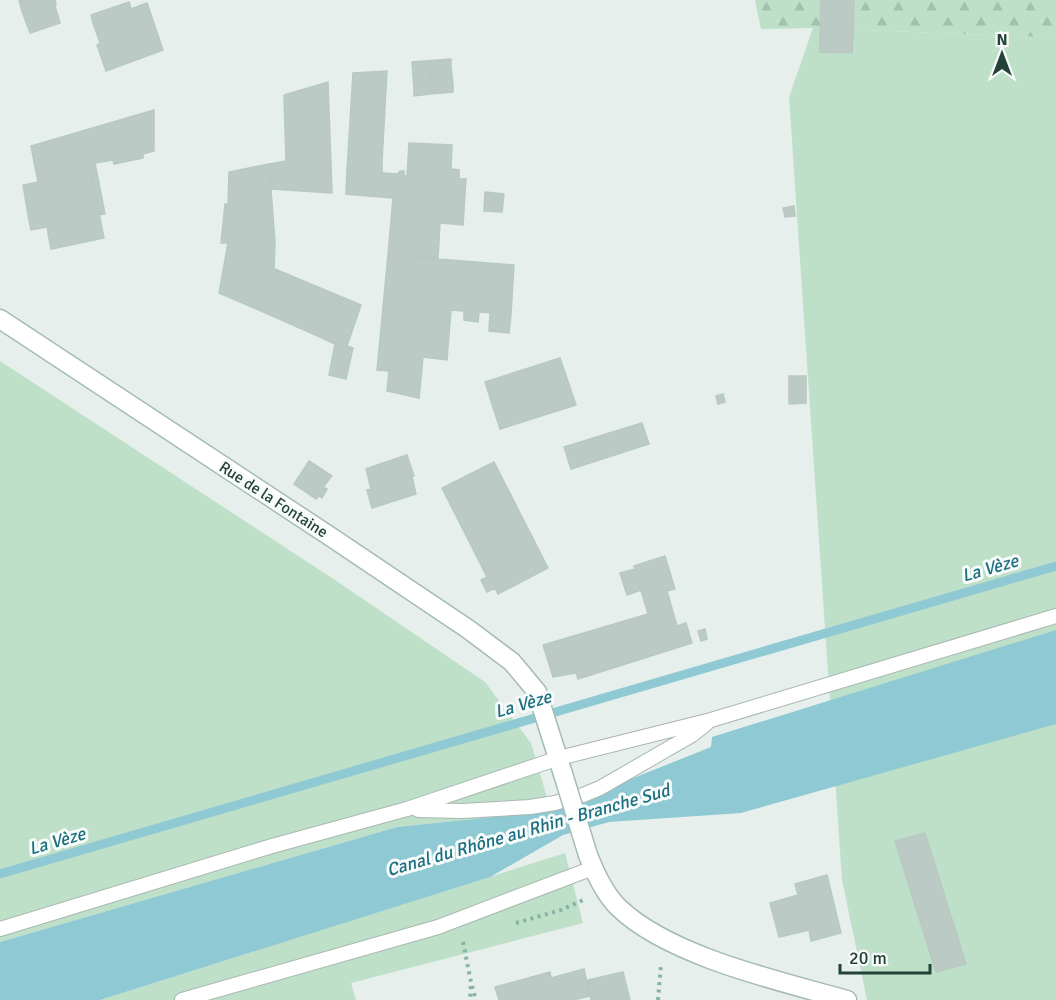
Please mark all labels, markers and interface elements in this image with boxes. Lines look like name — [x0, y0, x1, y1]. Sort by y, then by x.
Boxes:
north arrow — [972, 24, 1032, 84]
text: N — [996, 30, 1008, 50]
street label: Rue de la Fontaine — [215, 457, 332, 542]
water label: La Vèze — [959, 549, 1022, 587]
water label: La Vèze — [492, 685, 555, 723]
water label: Canal du Rhône au Rhin - Branche Sud — [384, 778, 674, 881]
water label: La Vèze — [26, 822, 89, 860]
scale bar — [840, 937, 930, 975]
text: 20 m — [849, 947, 887, 969]

